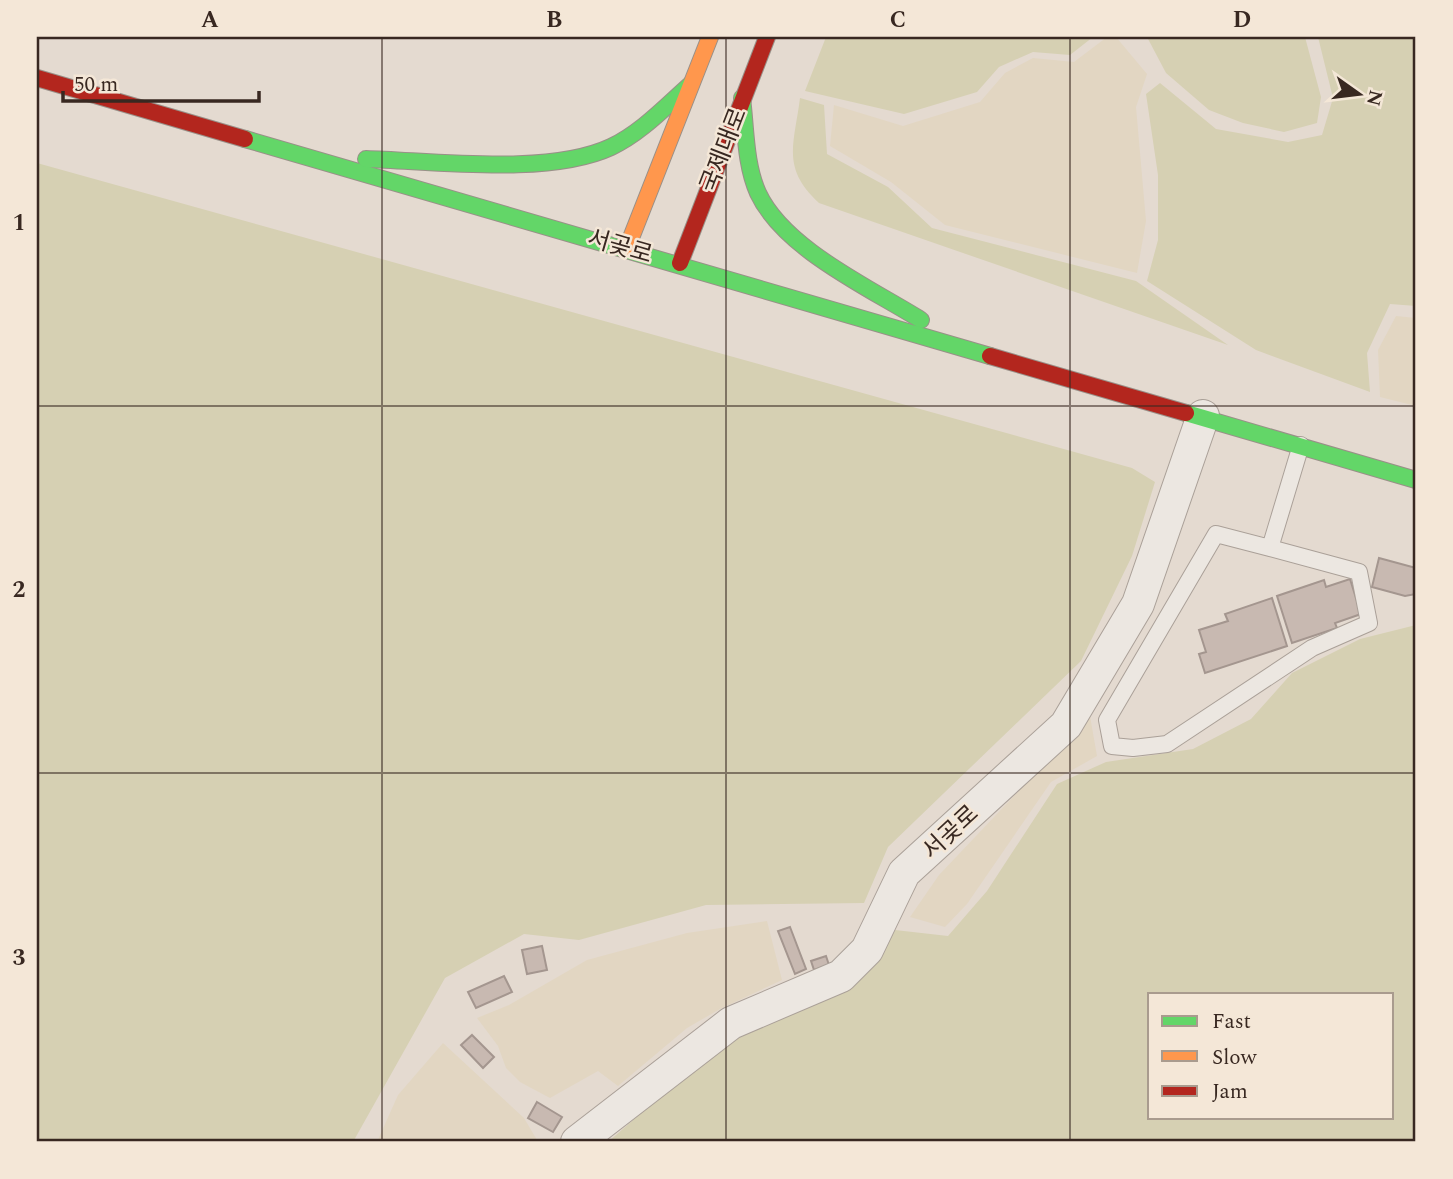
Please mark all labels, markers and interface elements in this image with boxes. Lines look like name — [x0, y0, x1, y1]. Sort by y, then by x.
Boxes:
text: A — [201, 3, 219, 38]
text: B — [546, 3, 562, 38]
text: C — [890, 3, 906, 38]
text: D — [1233, 3, 1251, 38]
scale bar — [63, 60, 259, 104]
north arrow — [1324, 60, 1394, 130]
text: 50 m — [74, 69, 118, 101]
text: N — [1358, 87, 1390, 109]
street label: 국제대로 — [691, 103, 757, 198]
text: 1 — [13, 206, 25, 241]
street label: 서곶로 — [583, 221, 657, 273]
text: 2 — [13, 573, 26, 608]
street label: 서곶로 — [914, 797, 987, 868]
text: 3 — [13, 941, 26, 976]
legend — [1148, 993, 1394, 1120]
text: Fast — [1212, 1006, 1251, 1038]
text: Slow — [1212, 1042, 1258, 1074]
text: Jam — [1212, 1076, 1248, 1108]

